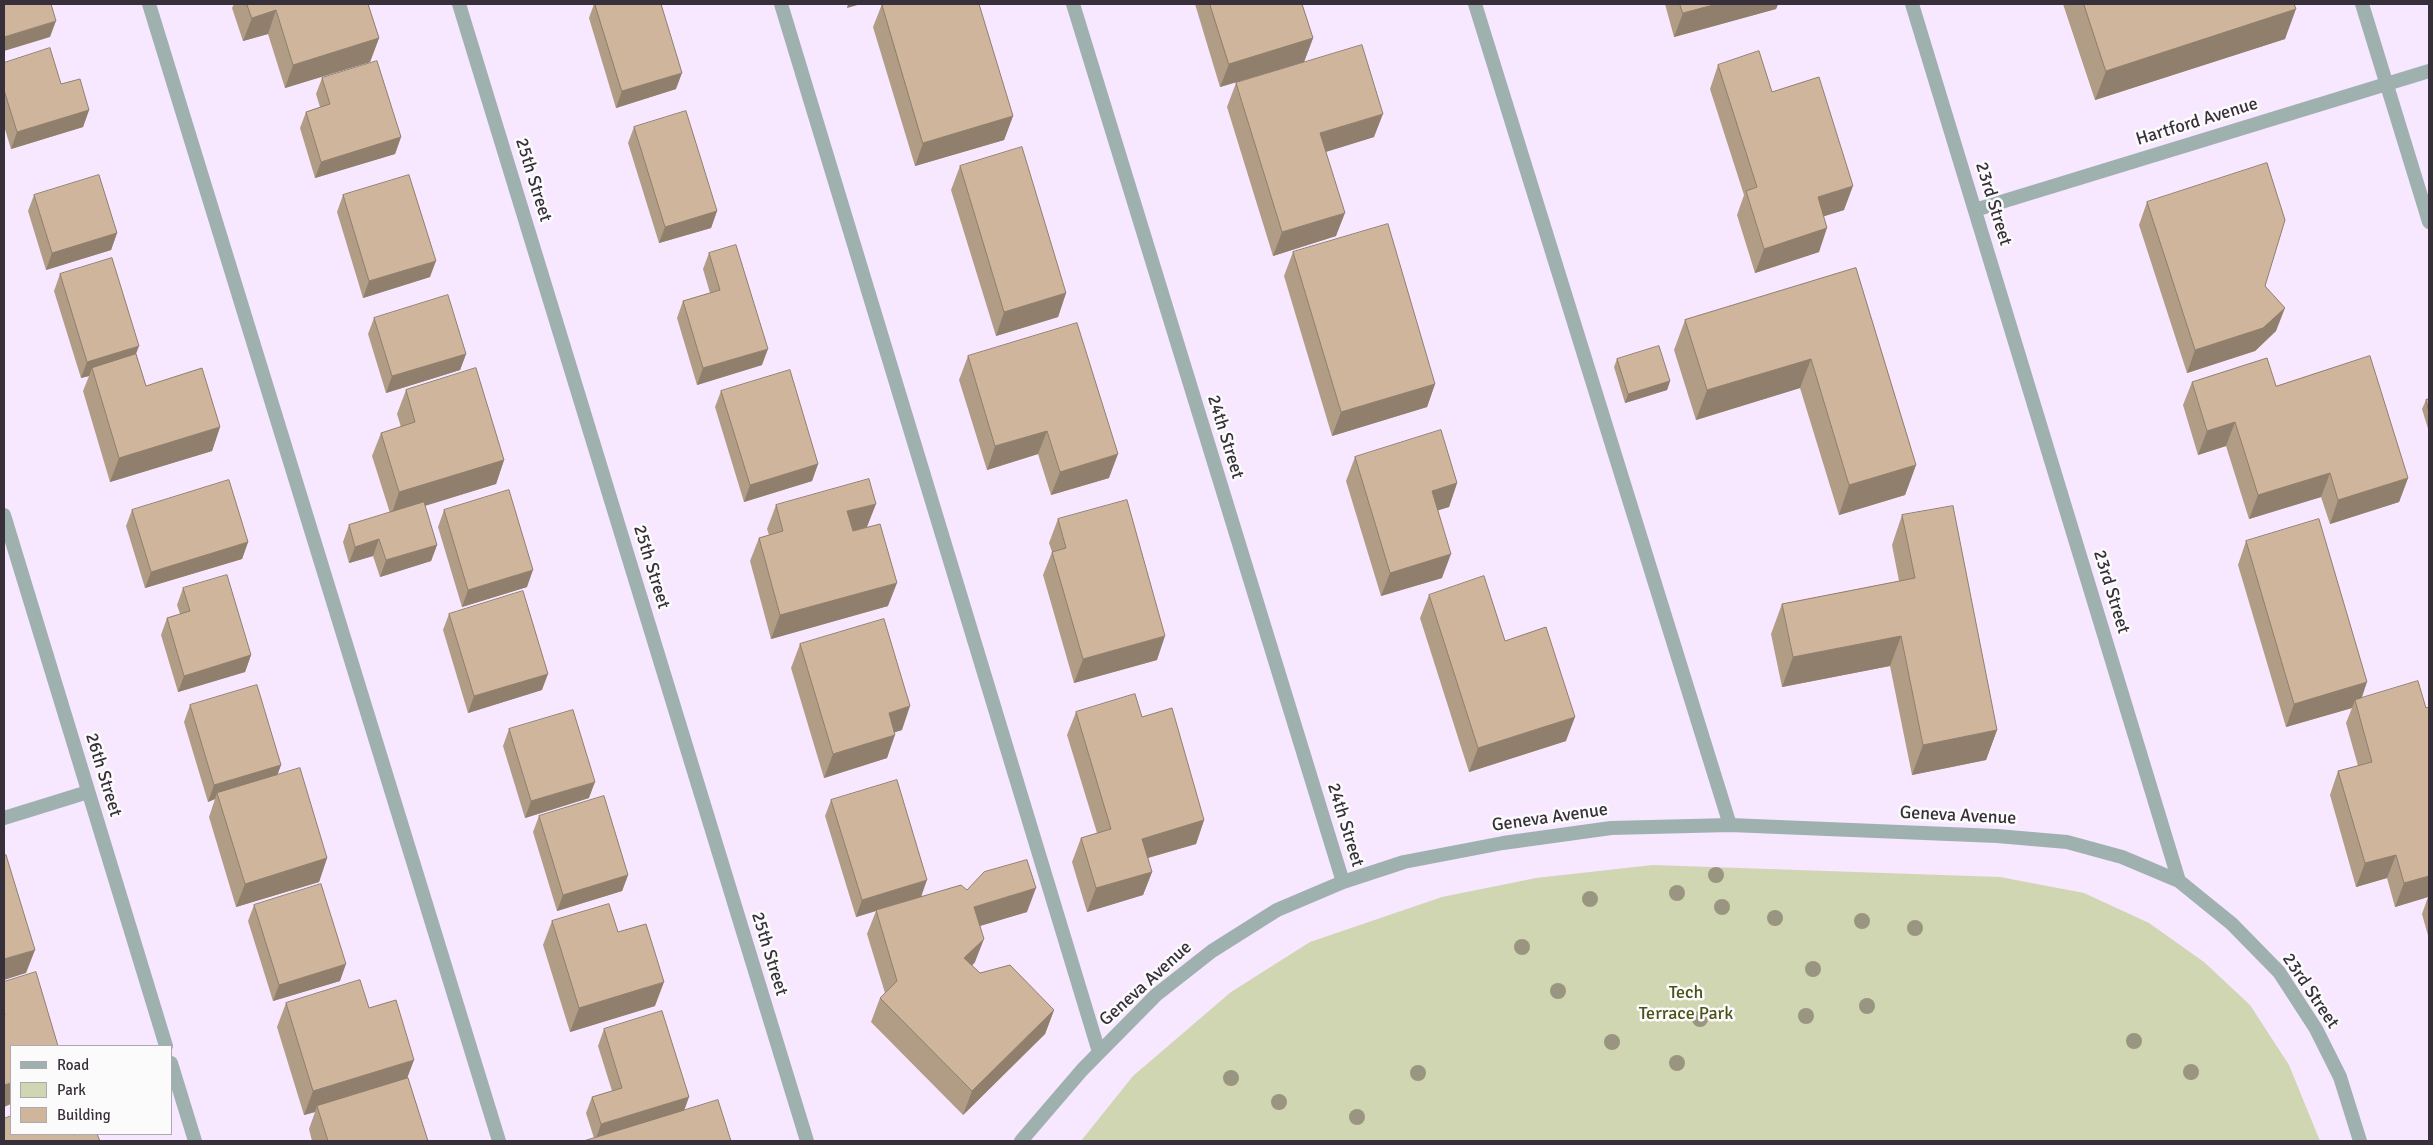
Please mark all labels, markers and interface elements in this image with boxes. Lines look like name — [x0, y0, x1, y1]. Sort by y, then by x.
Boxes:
street label: Hartford Avenue — [2133, 93, 2261, 151]
street label: 25th Street — [510, 136, 556, 224]
street label: 23rd Street — [1970, 160, 2016, 248]
street label: 24th Street — [1202, 393, 1248, 481]
street label: 25th Street — [628, 523, 674, 611]
street label: 23rd Street — [2088, 548, 2134, 636]
street label: 26th Street — [80, 731, 126, 819]
street label: 24th Street — [1322, 781, 1368, 869]
street label: Geneva Avenue — [1491, 799, 1609, 837]
street label: Geneva Avenue — [1899, 802, 2017, 830]
street label: 25th Street — [746, 910, 792, 998]
street label: Geneva Avenue — [1095, 937, 1197, 1031]
street label: 23rd Street — [2277, 949, 2343, 1033]
park label: Tech Terrace Park — [1639, 982, 1733, 1024]
legend — [10, 1045, 172, 1135]
text: Road — [57, 1056, 89, 1074]
text: Park — [57, 1081, 86, 1099]
text: Building — [57, 1106, 111, 1124]

